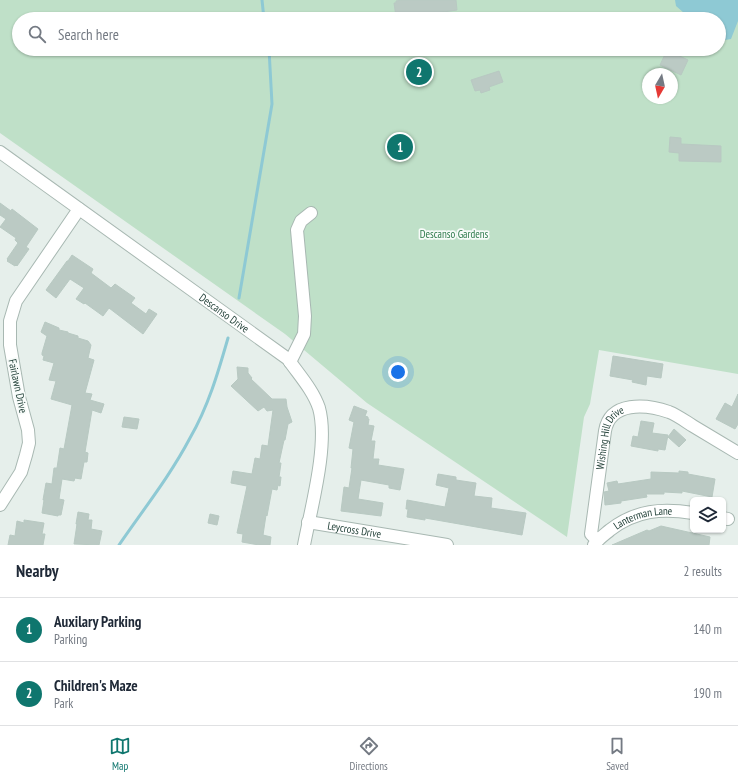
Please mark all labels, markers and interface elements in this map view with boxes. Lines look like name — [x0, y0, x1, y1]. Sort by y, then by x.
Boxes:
search box — [12, 12, 726, 56]
icon: search — [26, 23, 48, 45]
text: Search here — [58, 25, 119, 44]
pin: 2 — [406, 57, 432, 87]
north arrow — [642, 68, 678, 104]
pin: 1 — [387, 132, 413, 162]
park label: Descanso Gardens — [420, 227, 489, 241]
street label: Descanso Drive — [196, 290, 252, 336]
street label: Fairlawn Drive — [5, 358, 31, 415]
your location — [388, 362, 408, 382]
street label: Wishing Hill Drive — [593, 402, 626, 470]
map controls — [690, 497, 726, 533]
button: layers — [690, 497, 726, 533]
street label: Lanterman Lane — [611, 504, 673, 533]
street label: Leycross Drive — [327, 518, 383, 541]
text: Nearby — [16, 560, 59, 582]
text: 2 results — [683, 563, 722, 580]
text: Auxilary Parking — [54, 612, 141, 631]
text: 1 — [26, 621, 32, 638]
text: 140 m — [693, 621, 722, 638]
text: Parking — [54, 631, 87, 648]
text: Children's Maze — [54, 676, 138, 695]
text: 2 — [26, 685, 32, 702]
text: 190 m — [693, 685, 722, 702]
text: Park — [54, 695, 73, 712]
tab: Map — [109, 735, 131, 773]
tab: Directions — [350, 735, 388, 773]
tab: Saved — [606, 735, 629, 773]

